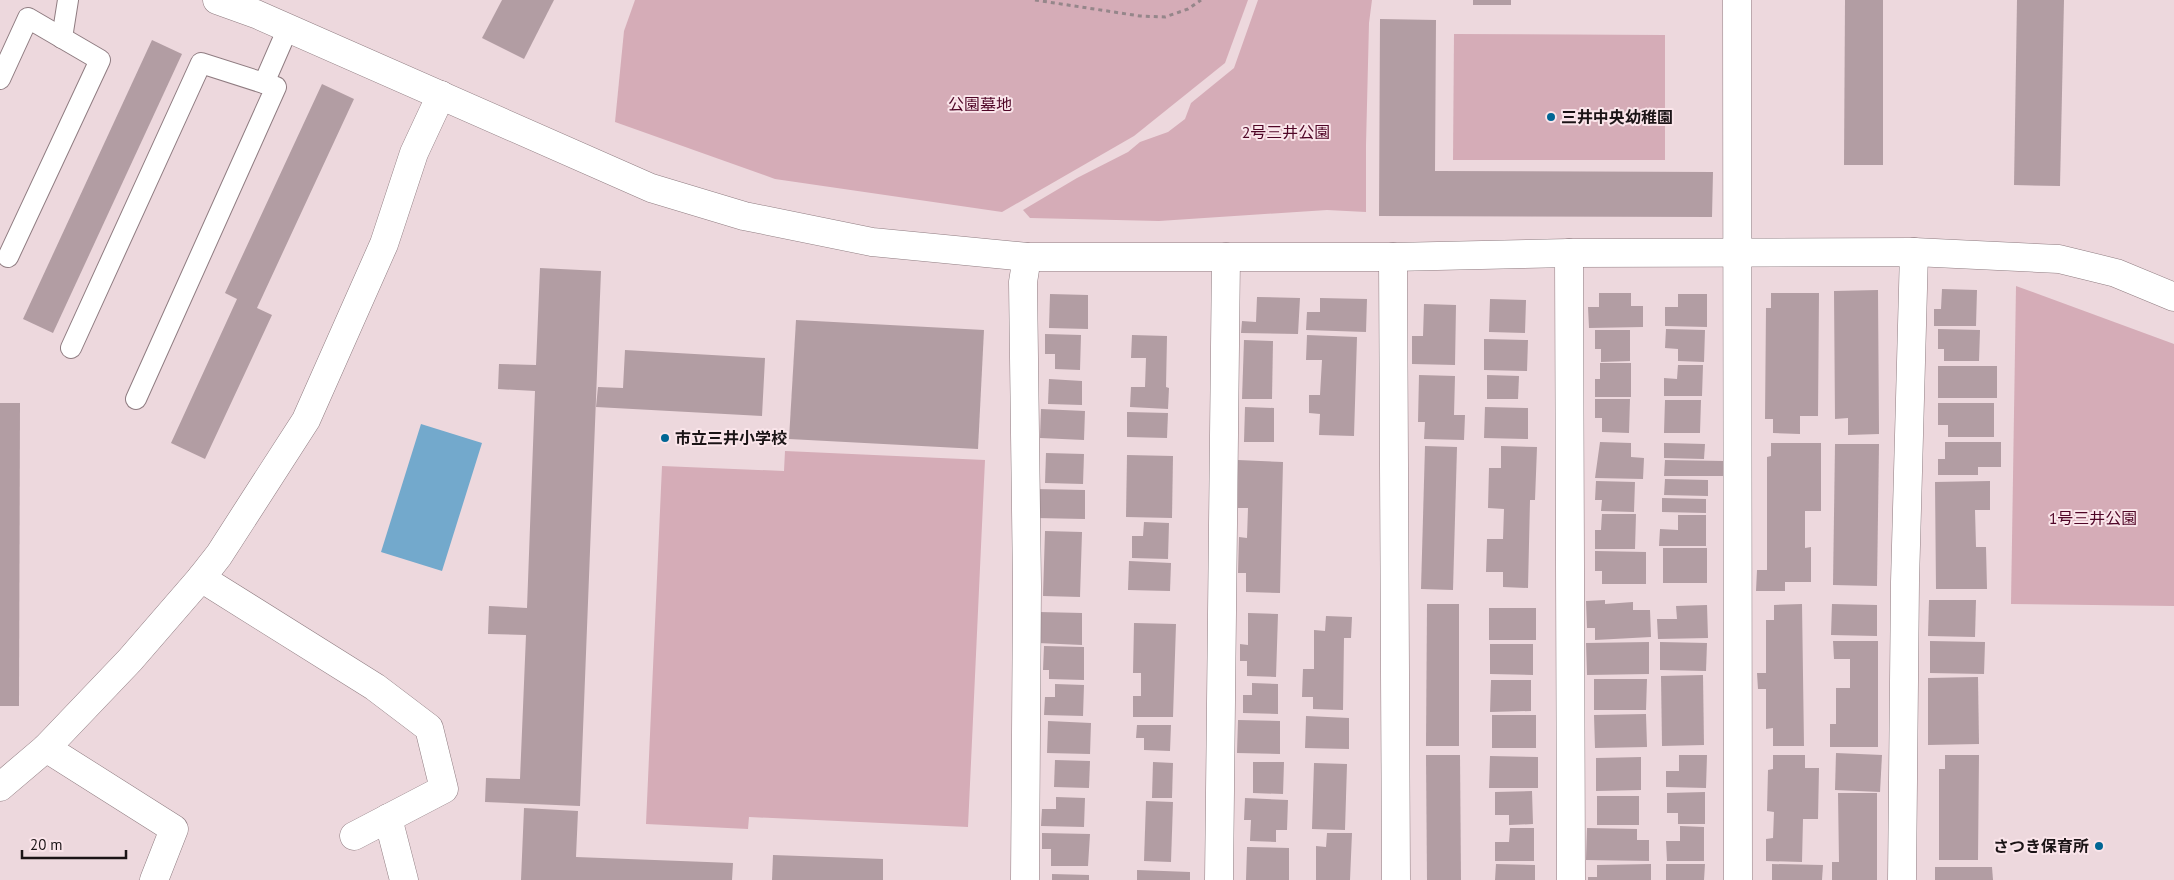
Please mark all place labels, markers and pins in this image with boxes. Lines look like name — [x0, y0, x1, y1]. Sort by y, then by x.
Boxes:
place label: 三井中央幼稚園 — [1561, 107, 1673, 127]
marker: 三井中央幼稚園 — [1545, 111, 1557, 123]
place label: 市立三井小学校 — [675, 428, 787, 448]
marker: 市立三井小学校 — [659, 432, 671, 444]
place label: さつき保育所 — [1993, 836, 2089, 856]
marker: さつき保育所 — [2093, 840, 2105, 852]

